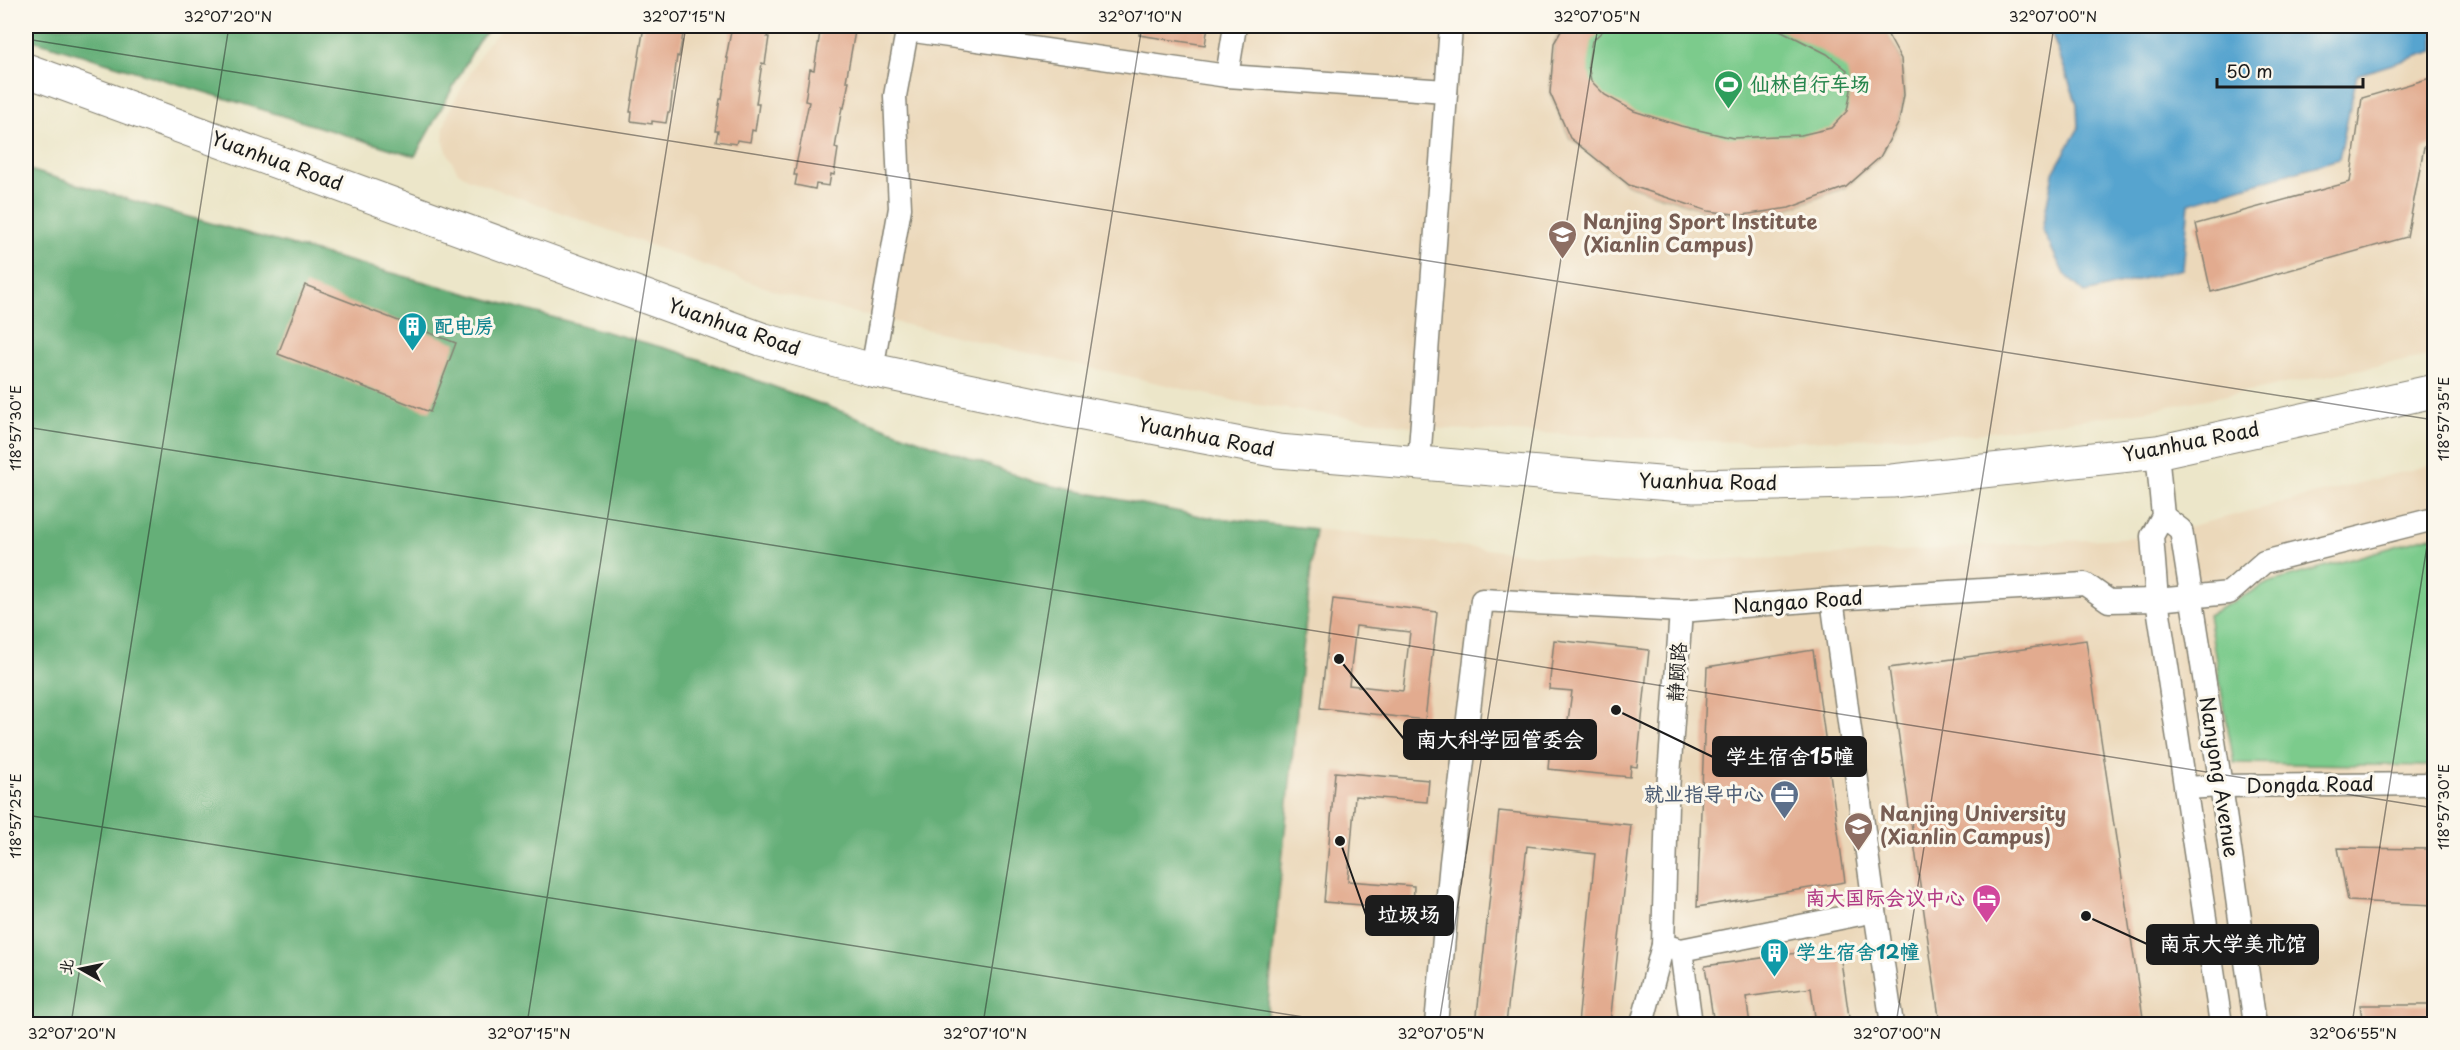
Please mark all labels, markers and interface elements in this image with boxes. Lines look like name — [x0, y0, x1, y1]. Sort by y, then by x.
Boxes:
text: 32°07'20"N — [184, 4, 272, 27]
text: 32°07'15"N — [642, 4, 726, 27]
text: 32°07'10"N — [1098, 4, 1182, 27]
text: 32°07'05"N — [1553, 4, 1641, 27]
text: 32°07'00"N — [2009, 4, 2097, 27]
scale bar — [2217, 51, 2362, 89]
text: 50 m — [2226, 57, 2273, 84]
sports icon: 仙林自行车场 — [1713, 68, 1745, 110]
place label: 仙林自行车场 — [1750, 68, 1870, 98]
street label: Yuanhua Road — [207, 122, 347, 198]
place label: Nanjing Sport Institute (Xianlin Campus) — [1583, 206, 1818, 259]
school or university icon: Nanjing Sport Institute (Xianlin Campus) — [1546, 218, 1578, 260]
street label: Yuanhua Road — [664, 289, 804, 363]
building icon: 配电房 — [397, 310, 429, 352]
place label: 配电房 — [434, 310, 494, 340]
text: 118°57'35"E — [2431, 377, 2454, 461]
text: 118°57'30"E — [3, 385, 26, 471]
street label: Yuanhua Road — [1136, 408, 1277, 464]
street label: Yuanhua Road — [2120, 413, 2261, 469]
street label: Yuanhua Road — [1639, 465, 1777, 497]
street label: Nangao Road — [1732, 582, 1864, 620]
street label: 静颐路 — [1659, 640, 1693, 703]
street label: Nanyong Avenue — [2192, 694, 2248, 859]
callout: 南大科学园管委会 — [1404, 720, 1596, 759]
text: 南大科学园管委会 — [1416, 722, 1584, 754]
callout: 学生宿舍15幢 — [1713, 737, 1866, 776]
text: 学生宿舍15幢 — [1726, 739, 1854, 771]
text: 118°57'30"E — [2431, 764, 2454, 850]
street label: Dongda Road — [2246, 768, 2374, 800]
text: 118°57'25"E — [3, 773, 26, 859]
place label: 就业指导中心 — [1644, 778, 1764, 808]
office icon: 就业指导中心 — [1769, 778, 1801, 820]
place label: Nanjing University (Xianlin Campus) — [1880, 798, 2066, 851]
school or university icon: Nanjing University (Xianlin Campus) — [1843, 810, 1875, 852]
place label: 南大国际会议中心 — [1805, 882, 1965, 912]
hotel icon: 南大国际会议中心 — [1970, 882, 2002, 924]
callout: 垃圾场 — [1366, 896, 1453, 935]
text: 垃圾场 — [1378, 897, 1441, 929]
callout: 南京大学美术馆 — [2147, 925, 2318, 964]
text: 南京大学美术馆 — [2160, 926, 2307, 958]
building icon: 学生宿舍12幢 — [1759, 936, 1791, 978]
place label: 学生宿舍12幢 — [1796, 936, 1920, 966]
north arrow — [51, 939, 111, 999]
text: 北 — [52, 957, 78, 976]
text: 32°07'20"N — [28, 1021, 116, 1044]
text: 32°07'15"N — [487, 1021, 571, 1044]
text: 32°07'10"N — [943, 1021, 1027, 1044]
text: 32°07'05"N — [1397, 1021, 1485, 1044]
text: 32°07'00"N — [1853, 1021, 1941, 1044]
text: 32°06'55"N — [2309, 1021, 2397, 1044]

